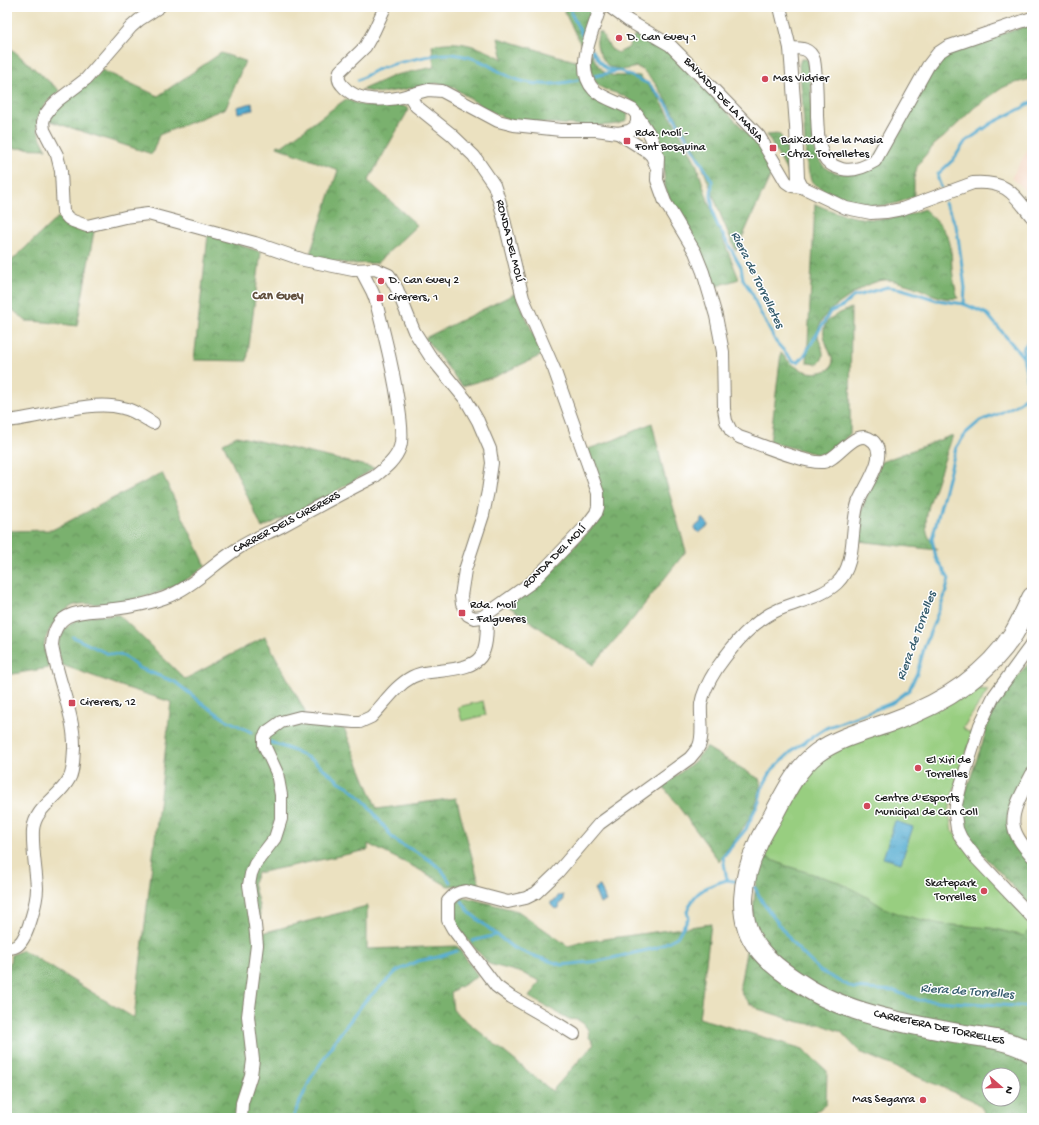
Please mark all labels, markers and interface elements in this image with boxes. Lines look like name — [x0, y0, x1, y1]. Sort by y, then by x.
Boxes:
place label: D. Can Guey 1 — [626, 31, 696, 45]
marker: D. Can Guey 1 — [614, 33, 624, 43]
street label: BAIXADA DE LA MASIA — [679, 54, 766, 146]
place label: Mas Vidrier — [773, 72, 831, 86]
marker: Mas Vidrier — [760, 74, 770, 84]
place label: Rda. Molí - Font Bosquina — [634, 127, 706, 155]
place label: Baixada de la Masia - Ctra. Torrelletes — [780, 134, 883, 162]
marker: Rda. Molí - Font Bosquina — [622, 136, 632, 146]
marker: Baixada de la Masia - Ctra. Torrelletes — [768, 143, 778, 153]
street label: RONDA DEL MOLÍ — [492, 198, 526, 284]
water label: Riera de Torrelletes — [727, 229, 787, 332]
place label: D. Can Guey 2 — [388, 274, 459, 288]
marker: D. Can Guey 2 — [376, 276, 386, 286]
district label: Can Guey — [252, 289, 304, 304]
place label: Cirerers, 1 — [388, 291, 438, 305]
marker: Cirerers, 1 — [375, 293, 385, 303]
street label: CARRER DELS CIRERERS — [231, 489, 343, 557]
street label: RONDA DEL MOLÍ — [520, 522, 590, 592]
water label: Riera de Torrelles — [894, 588, 940, 683]
place label: Rda. Molí - Falgueres — [470, 599, 526, 627]
marker: Rda. Molí - Falgueres — [457, 608, 467, 618]
place label: Cirerers, 12 — [80, 696, 136, 710]
marker: Cirerers, 12 — [67, 698, 77, 708]
place label: El Xiri de Torrelles — [925, 754, 972, 782]
marker: El Xiri de Torrelles — [913, 763, 923, 773]
place label: Centre d'Esports Municipal de Can Coll — [875, 792, 978, 820]
marker: Centre d'Esports Municipal de Can Coll — [862, 801, 872, 811]
place label: Skatepark Torrelles — [925, 877, 978, 905]
marker: Skatepark Torrelles — [979, 886, 989, 896]
water label: Riera de Torrelles — [920, 981, 1015, 1003]
street label: CARRETERA DE TORRELLES — [872, 1007, 1006, 1049]
north arrow — [981, 1067, 1021, 1107]
text: N — [1002, 1084, 1015, 1095]
place label: Mas Segarra — [852, 1093, 915, 1107]
marker: Mas Segarra — [918, 1095, 928, 1105]

